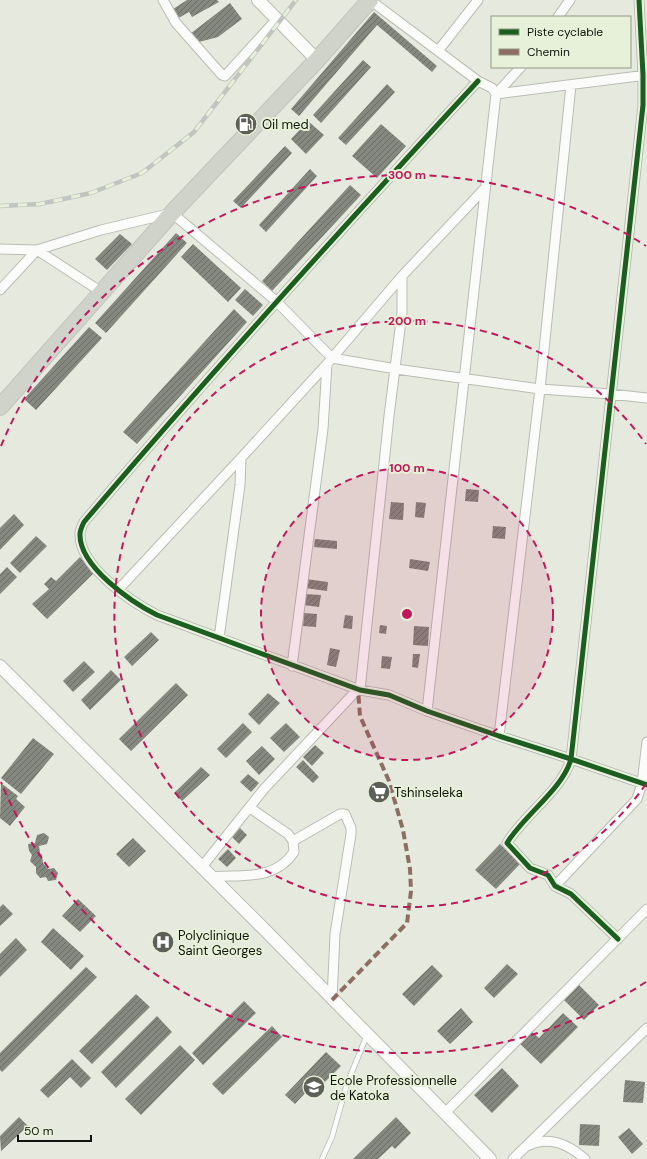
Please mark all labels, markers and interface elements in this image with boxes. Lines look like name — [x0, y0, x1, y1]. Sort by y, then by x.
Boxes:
legend — [491, 16, 631, 68]
text: Piste cyclable — [527, 24, 603, 40]
text: Chemin — [527, 44, 570, 60]
fuel station icon: Oil med — [233, 111, 259, 137]
place label: Oil med — [262, 116, 309, 133]
text: 300 m — [388, 167, 426, 183]
text: 200 m — [388, 313, 426, 329]
text: 100 m — [389, 460, 425, 476]
centre of rings — [400, 607, 414, 621]
supermarket icon: Tshinseleka — [366, 779, 392, 805]
place label: Tshinseleka — [394, 784, 463, 801]
place label: Polyclinique Saint Georges — [178, 927, 262, 959]
hospital icon: Polyclinique Saint Georges — [150, 929, 176, 955]
place label: Ecole Professionnelle de Katoka — [330, 1072, 457, 1104]
school or university icon: Ecole Professionnelle de Katoka — [301, 1074, 327, 1100]
scale bar — [18, 1117, 91, 1143]
text: 50 m — [24, 1123, 53, 1139]

